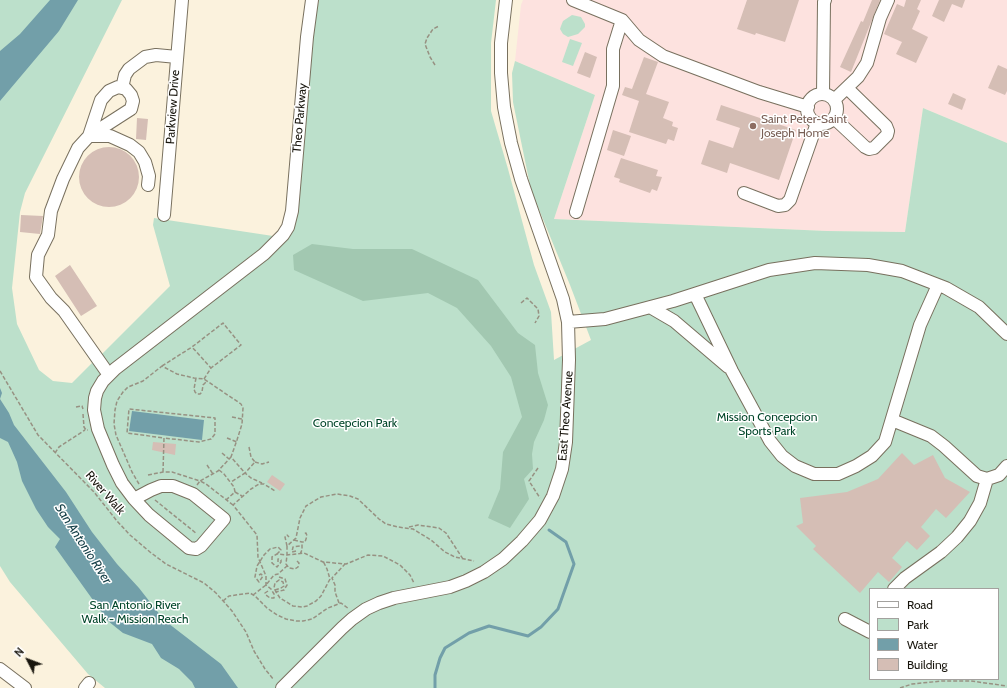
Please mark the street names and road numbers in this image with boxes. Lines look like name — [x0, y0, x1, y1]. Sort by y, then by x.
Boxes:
street label: Parkview Drive — [163, 69, 183, 145]
street label: Theo Parkway — [290, 82, 310, 154]
street label: East Theo Avenue — [556, 370, 576, 462]
street label: River Walk — [82, 468, 128, 518]

